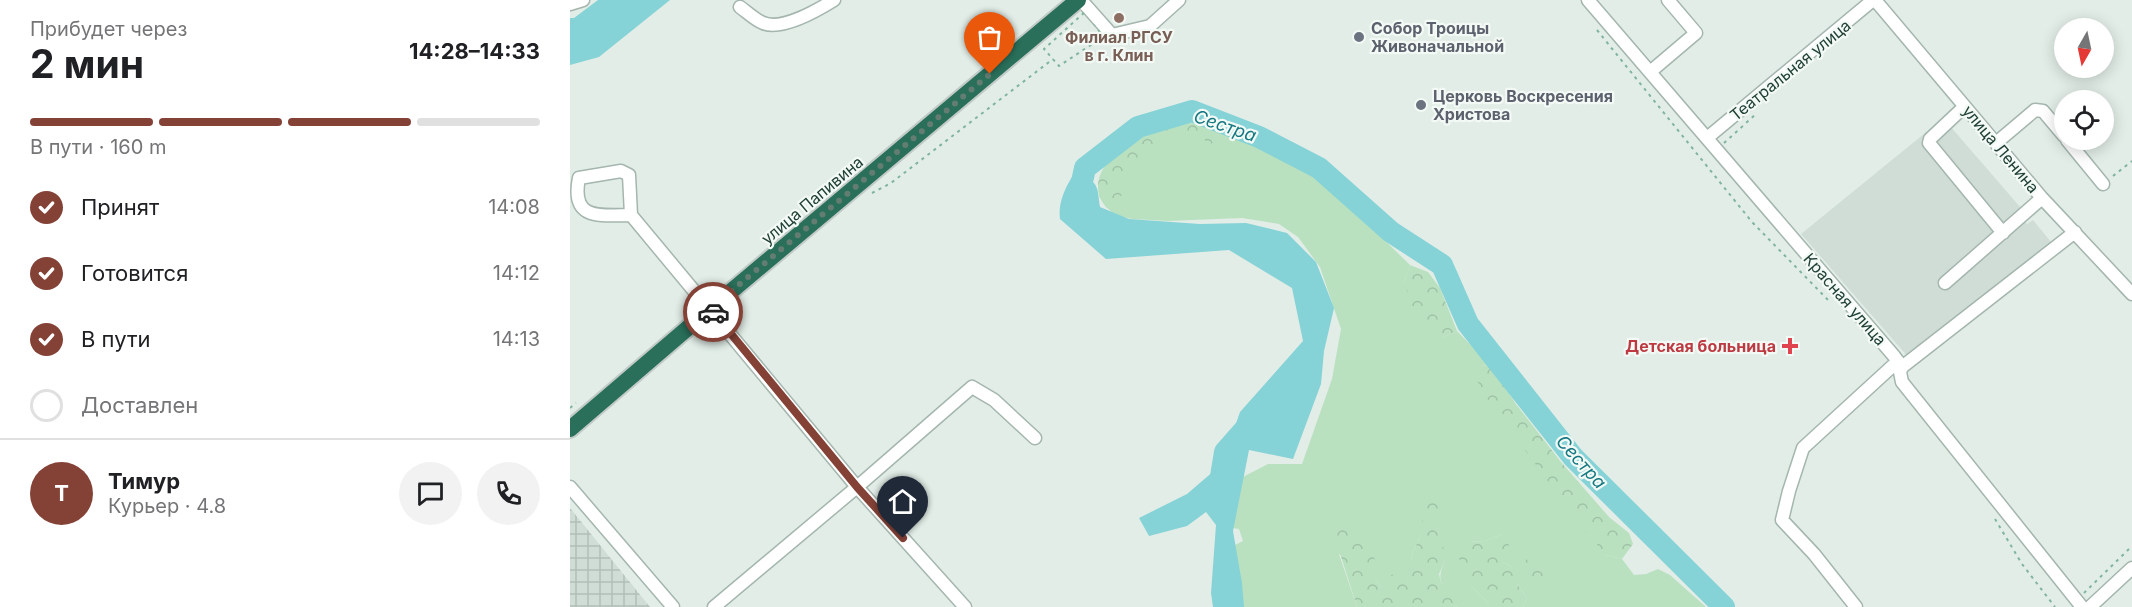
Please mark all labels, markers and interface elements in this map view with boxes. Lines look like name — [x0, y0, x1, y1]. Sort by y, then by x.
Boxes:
marker: Филиал РГСУ в г. Клин — [1112, 11, 1126, 25]
pin — [964, 12, 1015, 74]
street label: Театральная улица — [1726, 15, 1854, 125]
text: Прибудет через — [30, 17, 187, 41]
place label: Собор Троицы Живоначальной — [1371, 18, 1504, 56]
north arrow — [2054, 18, 2114, 78]
map controls — [2054, 18, 2114, 150]
icon: bag — [973, 21, 1006, 54]
place label: Филиал РГСУ в г. Клин — [1065, 27, 1173, 65]
marker: Собор Троицы Живоначальной — [1352, 30, 1366, 44]
text: 14:28–14:33 — [409, 38, 540, 64]
text: 2 мин — [30, 40, 144, 87]
place label: Церковь Воскресения Христова — [1433, 86, 1613, 124]
button: locate — [2054, 90, 2114, 150]
marker: Церковь Воскресения Христова — [1414, 98, 1428, 112]
street label: улица Ленина — [1958, 101, 2044, 197]
water label: Сестра — [1191, 105, 1259, 146]
text: В пути · 160 m — [30, 135, 166, 159]
street label: улица Папивина — [757, 152, 867, 248]
icon: check — [30, 191, 63, 224]
text: Принят — [81, 194, 159, 220]
text: 14:08 — [488, 195, 540, 219]
street label: Красная улица — [1799, 249, 1891, 349]
icon: check — [30, 257, 63, 290]
text: Готовится — [81, 260, 188, 286]
text: 14:12 — [493, 261, 540, 285]
courier — [683, 282, 743, 342]
icon: car — [697, 296, 730, 329]
icon: check — [30, 323, 63, 356]
text: В пути — [81, 326, 150, 352]
text: 14:13 — [493, 327, 540, 351]
place label: Детская больница — [1625, 336, 1776, 356]
marker: Детская больница — [1781, 337, 1799, 355]
text: Доставлен — [81, 392, 198, 418]
water label: Сестра — [1552, 431, 1611, 493]
button: chat — [399, 462, 462, 525]
button: phone — [477, 462, 540, 525]
text: Тимур — [108, 468, 180, 494]
pin — [877, 476, 928, 538]
text: Т — [54, 480, 69, 506]
icon: home — [886, 485, 919, 518]
text: Курьер · 4.8 — [108, 494, 226, 518]

